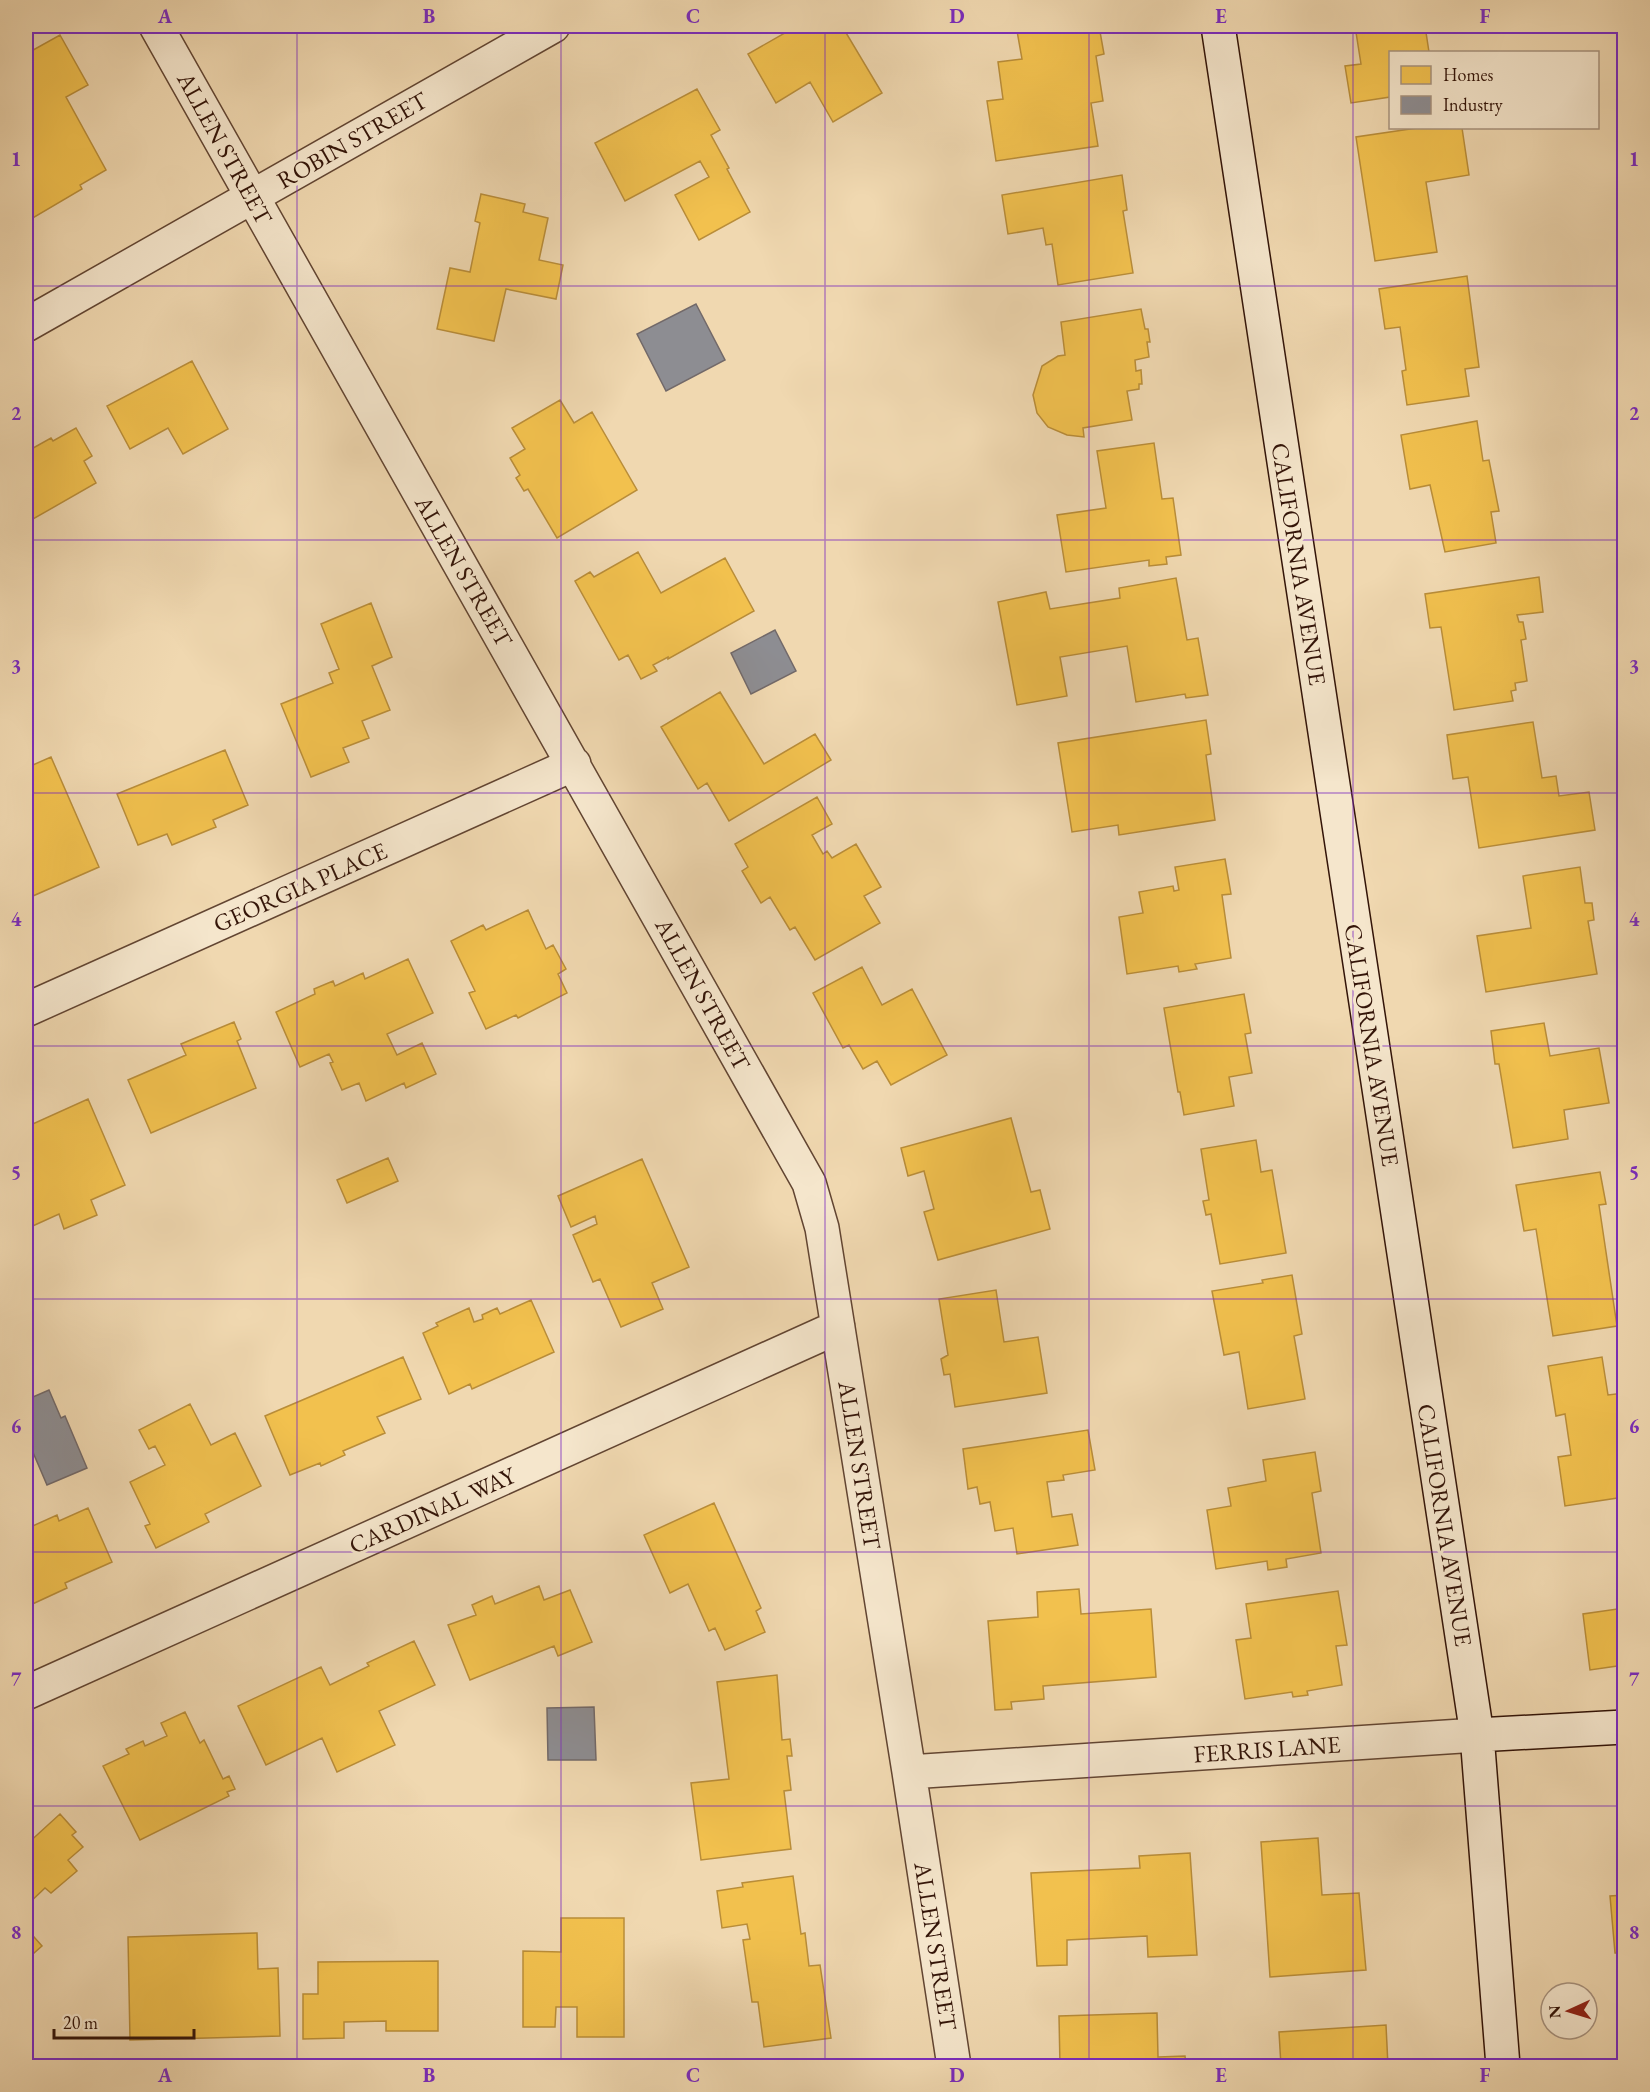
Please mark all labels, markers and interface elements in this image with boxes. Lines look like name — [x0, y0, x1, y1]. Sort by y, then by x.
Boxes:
text: A — [157, 3, 173, 29]
text: B — [423, 3, 435, 29]
text: C — [686, 3, 700, 29]
text: D — [949, 3, 965, 29]
text: E — [1215, 3, 1227, 29]
text: F — [1480, 3, 1491, 29]
legend — [1389, 51, 1599, 129]
text: Homes — [1443, 63, 1494, 86]
street label: ALLEN STREET — [170, 65, 280, 230]
street label: ROBIN STREET — [271, 84, 434, 196]
text: Industry — [1443, 93, 1503, 116]
text: 1 — [11, 146, 21, 172]
text: 1 — [1629, 146, 1639, 172]
text: 2 — [11, 400, 22, 426]
text: 2 — [1629, 400, 1640, 426]
street label: CALIFORNIA AVENUE — [1265, 440, 1333, 688]
street label: ALLEN STREET — [408, 489, 520, 653]
text: 3 — [11, 653, 21, 679]
text: 3 — [1629, 653, 1639, 679]
street label: GEORGIA PLACE — [208, 835, 392, 939]
text: 4 — [11, 906, 22, 932]
text: 4 — [1629, 906, 1640, 932]
street label: ALLEN STREET — [648, 911, 758, 1076]
street label: CALIFORNIA AVENUE — [1338, 921, 1406, 1169]
text: 5 — [11, 1159, 21, 1185]
text: 5 — [1629, 1159, 1639, 1185]
street label: ALLEN STREET — [831, 1378, 889, 1552]
street label: CALIFORNIA AVENUE — [1411, 1401, 1479, 1649]
text: 6 — [11, 1413, 22, 1439]
text: 6 — [1629, 1413, 1640, 1439]
street label: CARDINAL WAY — [344, 1459, 521, 1561]
text: 7 — [11, 1666, 22, 1692]
text: 7 — [1629, 1666, 1640, 1692]
street label: FERRIS LANE — [1192, 1728, 1342, 1770]
street label: ALLEN STREET — [907, 1859, 965, 2033]
text: 8 — [11, 1919, 21, 1945]
text: 8 — [1629, 1919, 1639, 1945]
north arrow — [1539, 1981, 1599, 2041]
scale bar — [54, 2002, 194, 2040]
text: N — [1544, 2005, 1565, 2019]
text: 20 m — [63, 2011, 98, 2034]
text: A — [157, 2062, 173, 2088]
text: B — [423, 2062, 435, 2088]
text: C — [686, 2062, 700, 2088]
text: D — [949, 2062, 965, 2088]
text: E — [1215, 2062, 1227, 2088]
text: F — [1480, 2062, 1491, 2088]

